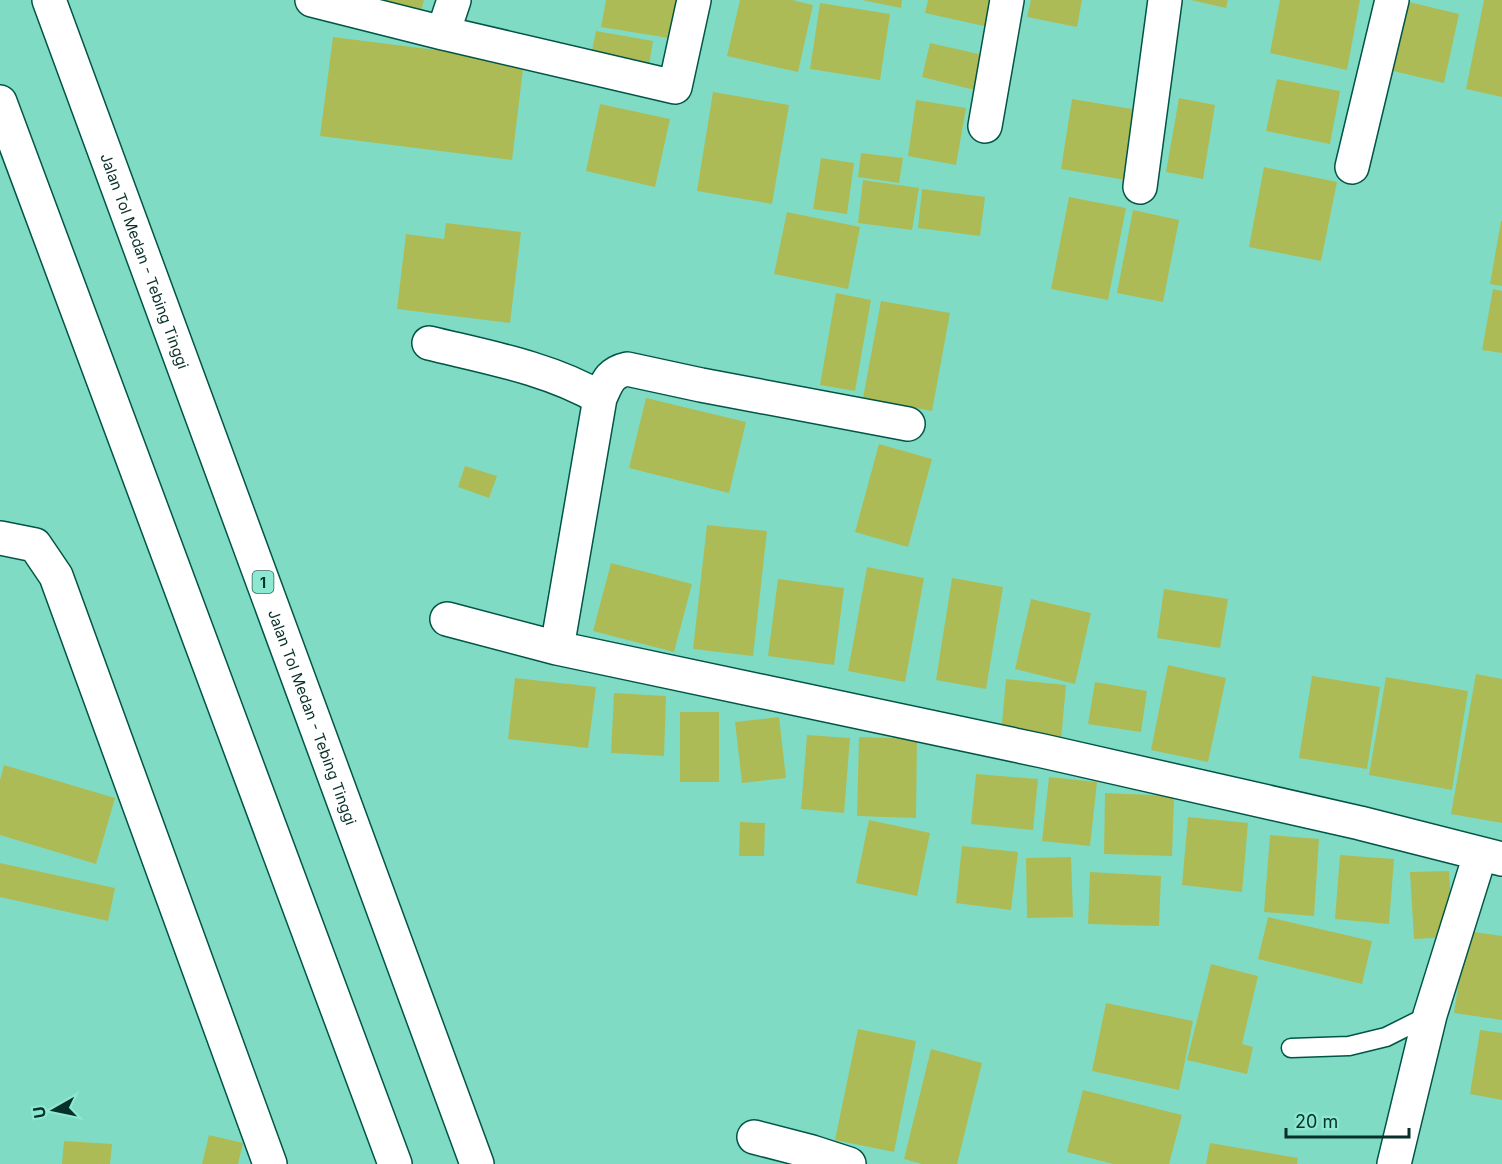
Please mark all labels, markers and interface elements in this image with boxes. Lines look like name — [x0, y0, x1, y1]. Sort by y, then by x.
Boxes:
street label: Jalan Tol Medan - Tebing Tinggi — [97, 150, 193, 371]
road number: 1 — [252, 571, 274, 593]
street label: Jalan Tol Medan - Tebing Tinggi — [264, 607, 361, 827]
north arrow — [24, 1080, 84, 1140]
scale bar — [1286, 1101, 1409, 1139]
text: U — [28, 1105, 50, 1120]
text: 20 m — [1295, 1111, 1338, 1132]

